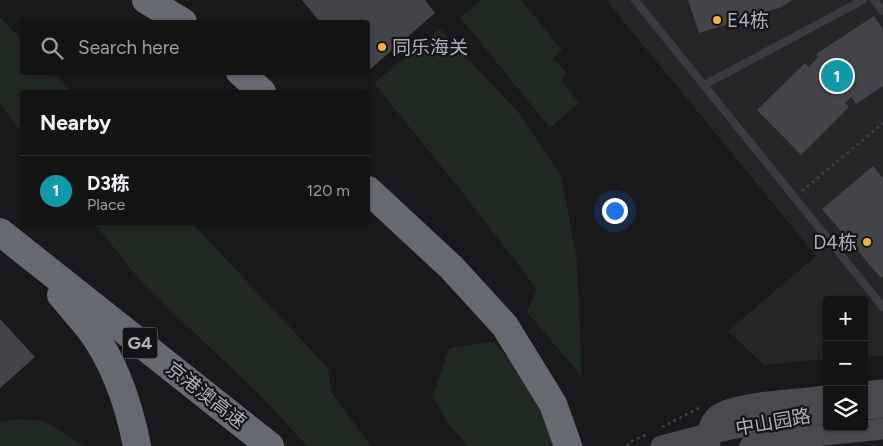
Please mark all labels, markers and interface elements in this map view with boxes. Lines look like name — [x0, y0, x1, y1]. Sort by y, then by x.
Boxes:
place label: E4栋 — [727, 9, 769, 32]
marker: E4栋 — [711, 14, 723, 26]
search box — [20, 20, 370, 75]
icon: search — [38, 34, 66, 62]
text: Search here — [78, 36, 180, 59]
place label: 同乐海关 — [392, 36, 468, 59]
marker: 同乐海关 — [376, 41, 388, 53]
pin: 1 — [821, 57, 853, 95]
text: Nearby — [40, 110, 111, 135]
text: D3栋 — [87, 172, 130, 195]
text: 1 — [53, 181, 59, 200]
text: 120 m — [307, 181, 350, 200]
text: Place — [87, 195, 125, 214]
your location — [602, 198, 628, 224]
place label: D4栋 — [813, 231, 857, 254]
marker: D4栋 — [861, 236, 873, 248]
map controls — [823, 296, 868, 431]
button: + — [823, 296, 868, 341]
road number: G4 — [122, 328, 158, 358]
button: − — [823, 341, 868, 386]
street label: 京港澳高速 — [161, 357, 251, 433]
button: layers — [823, 386, 868, 431]
street label: 中山园路 — [734, 404, 812, 440]

